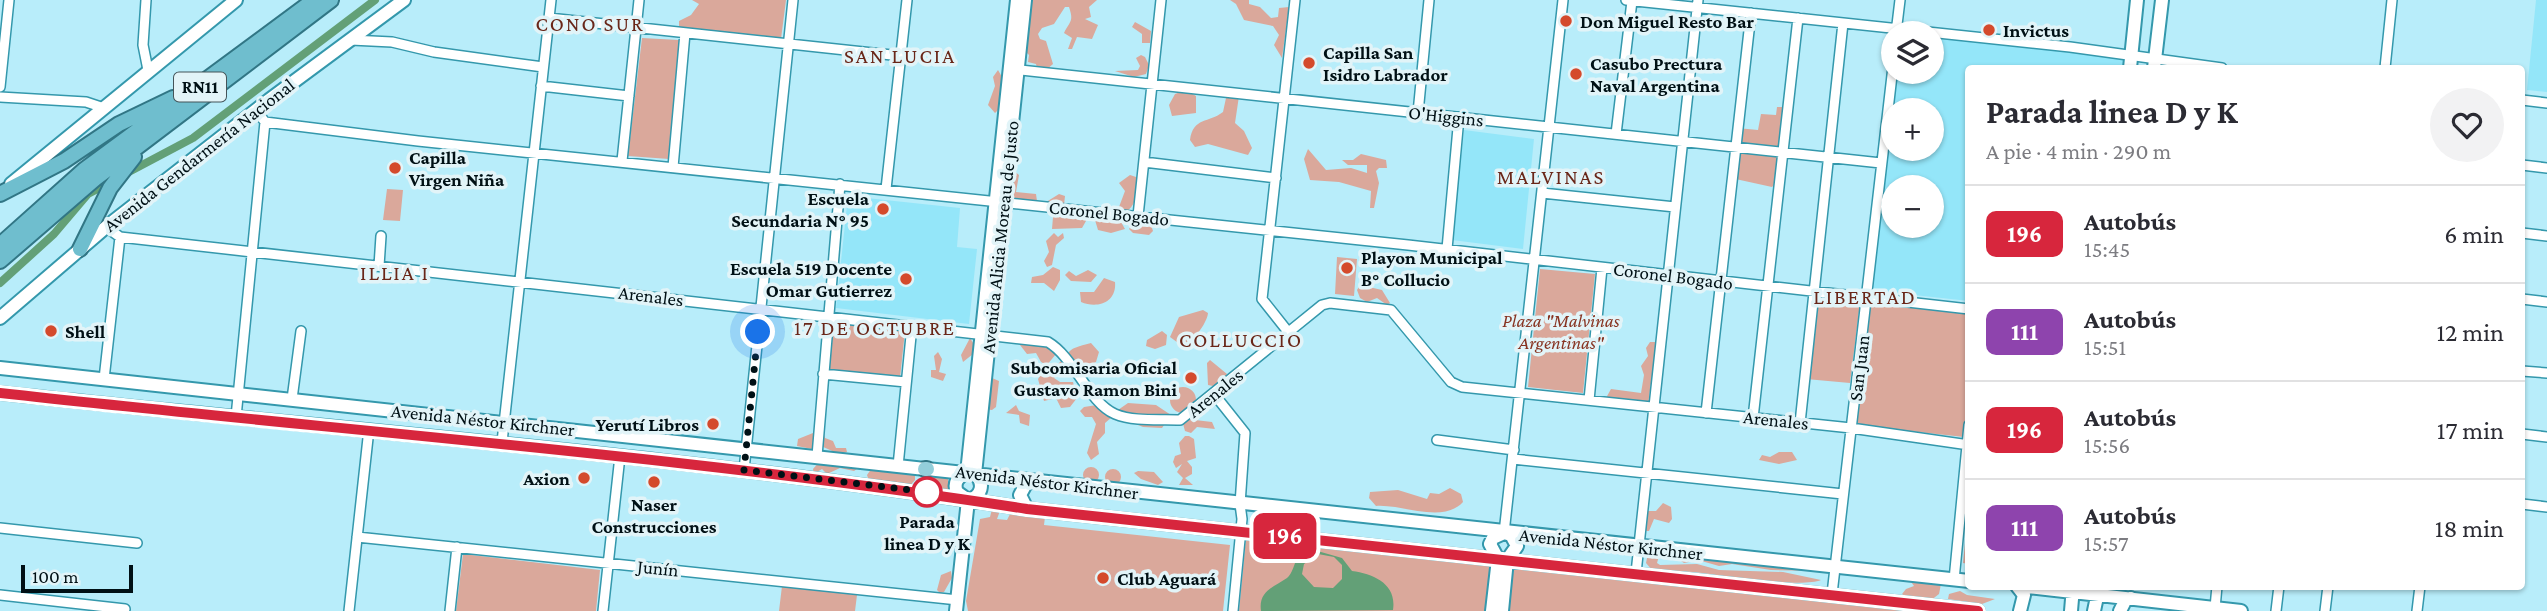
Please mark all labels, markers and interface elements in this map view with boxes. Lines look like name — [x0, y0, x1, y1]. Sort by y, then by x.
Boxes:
place label: Don Miguel Resto Bar — [1580, 11, 1754, 32]
district label: CONO SUR — [535, 12, 645, 36]
marker: Don Miguel Resto Bar — [1558, 13, 1574, 29]
place label: Invictus — [2003, 20, 2069, 41]
map controls — [1881, 21, 1944, 238]
button: layers — [1881, 21, 1944, 84]
marker: Invictus — [1981, 22, 1997, 38]
place label: Capilla San Isidro Labrador — [1323, 42, 1448, 85]
district label: SAN LUCIA — [844, 44, 956, 68]
place label: Casubo Prectura Naval Argentina — [1590, 53, 1723, 96]
marker: Capilla San Isidro Labrador — [1301, 55, 1317, 71]
marker: Casubo Prectura Naval Argentina — [1568, 66, 1584, 82]
road number: RN11 — [174, 72, 226, 102]
street label: Avenida Gendarmería Nacional — [99, 74, 299, 236]
button: heart — [2430, 88, 2504, 162]
text: Parada linea D y K — [1986, 93, 2238, 130]
button: + — [1881, 98, 1944, 161]
street label: O'Higgins — [1407, 102, 1485, 130]
street label: Avenida Alicia Moreau de Justo — [977, 120, 1023, 354]
text: A pie · 4 min · 290 m — [1986, 138, 2171, 164]
place label: Capilla Virgen Niña — [408, 147, 505, 190]
marker: Capilla Virgen Niña — [387, 160, 403, 176]
district label: MALVINAS — [1497, 165, 1605, 189]
button: − — [1881, 175, 1944, 238]
place label: Escuela Secundaria N° 95 — [731, 188, 870, 231]
street label: Coronel Bogado — [1048, 196, 1170, 230]
marker: Escuela Secundaria N° 95 — [875, 201, 891, 217]
text: Autobús — [2084, 207, 2176, 236]
text: 196 — [2007, 220, 2042, 247]
text: 6 min — [2444, 220, 2504, 249]
text: 15:45 — [2084, 236, 2130, 262]
place label: Playon Municipal B° Collucio — [1361, 247, 1503, 290]
place label: Escuela 519 Docente Omar Gutierrez — [730, 258, 892, 301]
street label: Coronel Bogado — [1612, 258, 1734, 294]
marker: Playon Municipal B° Collucio — [1339, 260, 1355, 276]
district label: ILLIA I — [360, 261, 430, 285]
marker: Escuela 519 Docente Omar Gutierrez — [898, 271, 914, 287]
street label: Arenales — [617, 282, 685, 310]
district label: LIBERTAD — [1813, 285, 1917, 309]
text: Autobús — [2084, 305, 2176, 334]
park label: Plaza "Malvinas Argentinas" — [1502, 310, 1620, 353]
your location — [740, 314, 775, 349]
district label: 17 DE OCTUBRE — [794, 316, 956, 340]
text: 111 — [2011, 318, 2038, 345]
text: 12 min — [2436, 318, 2504, 347]
place label: Shell — [65, 321, 106, 342]
marker: Shell — [43, 323, 59, 339]
district label: COLLUCCIO — [1179, 328, 1303, 352]
street label: San Juan — [1845, 334, 1873, 402]
text: 15:51 — [2084, 334, 2126, 360]
place label: Subcomisaria Oficial Gustavo Ramon Bini — [1010, 357, 1177, 400]
street label: Arenales — [1183, 364, 1247, 422]
marker: Subcomisaria Oficial Gustavo Ramon Bini — [1183, 370, 1199, 386]
street label: Avenida Néstor Kirchner — [390, 400, 576, 440]
text: Autobús — [2084, 403, 2176, 432]
street label: Arenales — [1742, 406, 1810, 434]
place label: Yerutí Libros — [596, 414, 699, 435]
marker: Yerutí Libros — [705, 416, 721, 432]
text: 196 — [2007, 416, 2042, 443]
text: 17 min — [2437, 416, 2504, 445]
text: 15:56 — [2084, 432, 2130, 458]
street label: Avenida Néstor Kirchner — [954, 460, 1140, 504]
place label: Axion — [522, 468, 570, 489]
marker: Axion — [576, 470, 592, 486]
marker: Naser Construcciones — [646, 474, 662, 490]
marker: Parada linea D y K — [912, 477, 942, 507]
place label: Naser Construcciones — [591, 494, 717, 537]
text: Autobús — [2084, 501, 2176, 530]
place label: Parada linea D y K — [884, 511, 971, 554]
line badge: 196 — [1245, 513, 1325, 559]
text: 111 — [2011, 514, 2038, 541]
text: 18 min — [2435, 514, 2504, 543]
text: 196 — [1267, 522, 1303, 549]
street label: Avenida Néstor Kirchner — [1518, 524, 1704, 564]
text: 15:57 — [2084, 530, 2129, 556]
street label: Junín — [634, 555, 680, 581]
scale bar — [21, 562, 133, 594]
text: 100 m — [32, 566, 79, 587]
place label: Club Aguará — [1117, 568, 1217, 589]
marker: Club Aguará — [1095, 570, 1111, 586]

